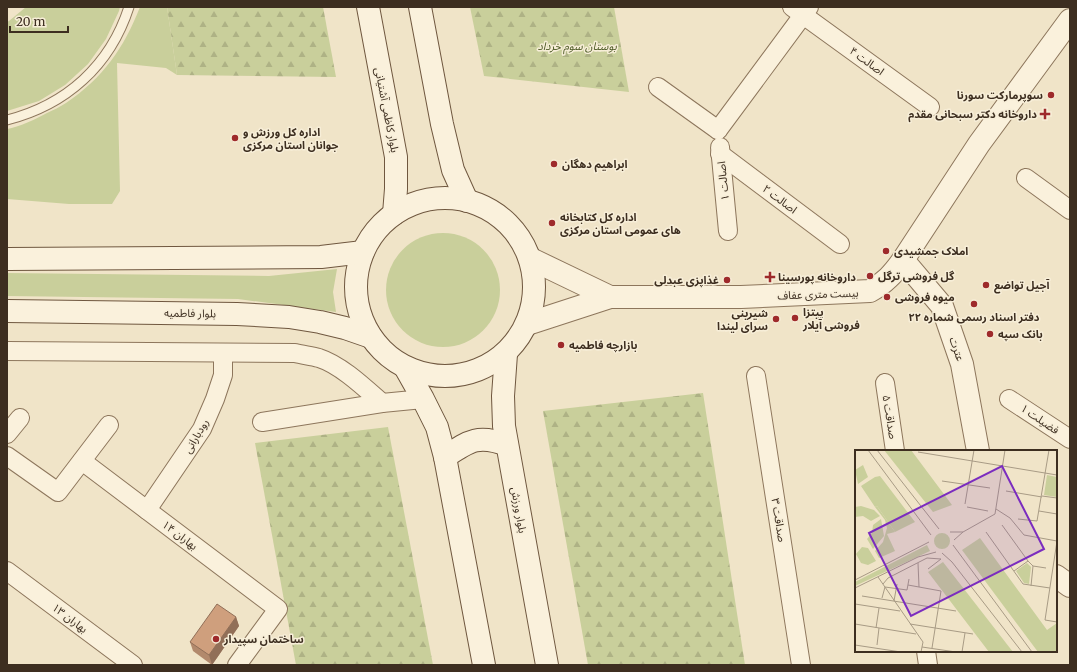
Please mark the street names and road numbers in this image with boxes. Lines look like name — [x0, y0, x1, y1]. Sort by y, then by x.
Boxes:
street label: اصالت ۴ — [847, 44, 887, 78]
street label: بلوار کاظمی آشتیانی — [372, 66, 402, 154]
street label: اصالت ۱ — [714, 161, 732, 201]
street label: اصالت ۲ — [760, 182, 800, 216]
street label: بیست متری عفاف — [777, 286, 859, 302]
street label: بلوار فاطمیه — [164, 306, 216, 321]
street label: عترت — [946, 335, 968, 363]
street label: صداقت ۵ — [880, 394, 900, 440]
street label: فضیلت ۱ — [1018, 401, 1062, 437]
street label: رودبارانی — [180, 416, 212, 456]
street label: بلوار ورزش — [508, 486, 530, 534]
street label: صداقت ۳ — [769, 497, 789, 543]
street label: بهاران ۱۴ — [159, 517, 201, 553]
street label: بهاران ۱۳ — [49, 600, 91, 636]

